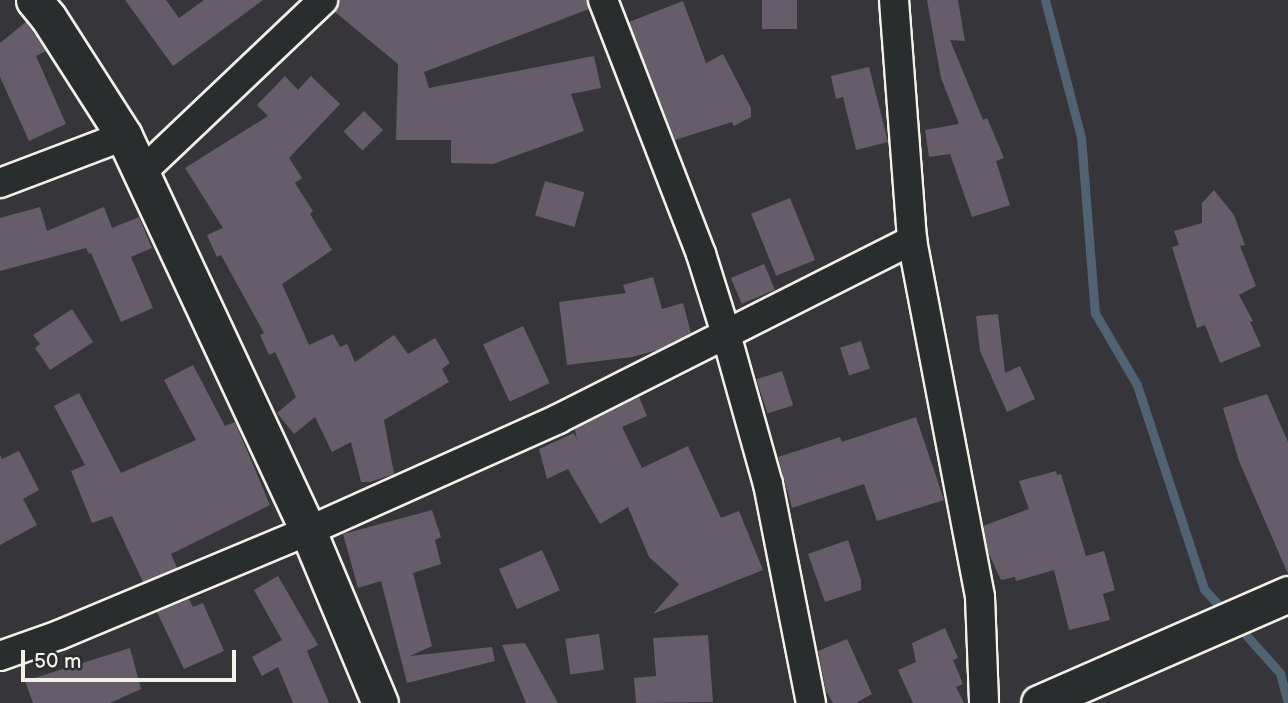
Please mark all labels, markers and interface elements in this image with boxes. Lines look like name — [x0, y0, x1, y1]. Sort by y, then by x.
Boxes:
scale bar — [24, 636, 240, 680]
text: 50 m — [34, 649, 81, 674]

